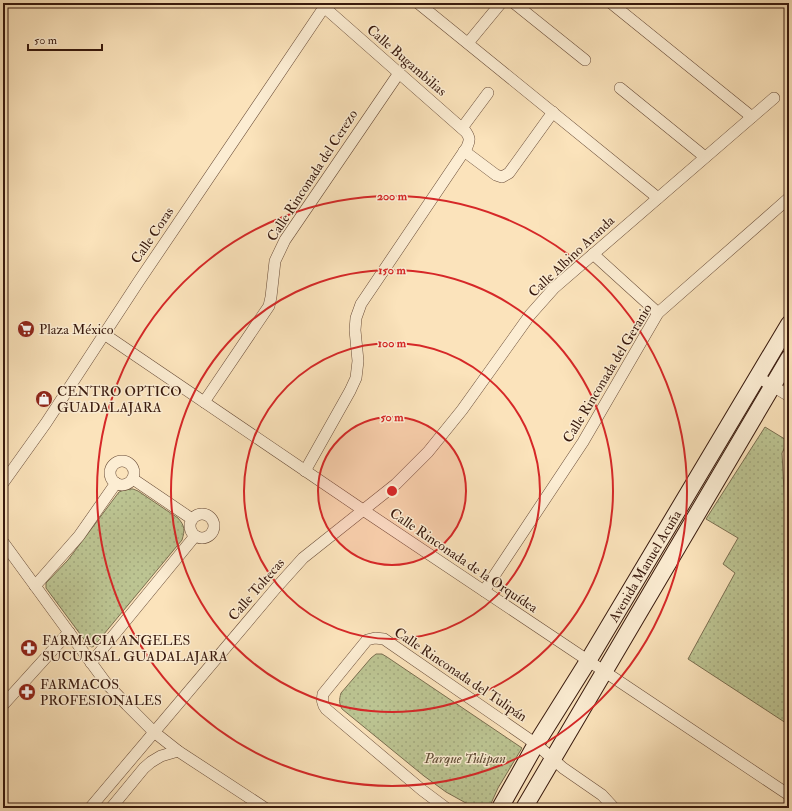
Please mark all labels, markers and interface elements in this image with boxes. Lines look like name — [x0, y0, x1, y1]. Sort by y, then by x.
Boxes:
street label: Calle Bugambilias — [363, 21, 450, 100]
scale bar — [28, 26, 102, 52]
text: 50 m — [34, 33, 58, 48]
street label: Calle Rinconada del Cerezo — [263, 106, 362, 244]
text: 200 m — [377, 189, 408, 204]
street label: Calle Coras — [127, 204, 178, 267]
street label: Calle Albino Aranda — [525, 212, 618, 301]
text: 150 m — [378, 263, 406, 278]
street label: Calle Rinconada del Geranio — [559, 300, 656, 446]
supermarket icon: Plaza México — [16, 319, 36, 339]
place label: Plaza México — [39, 321, 114, 338]
text: 100 m — [378, 336, 407, 351]
place label: CENTRO OPTICO GUADALAJARA — [57, 383, 182, 416]
shop icon: CENTRO OPTICO GUADALAJARA — [34, 389, 54, 409]
text: 50 m — [380, 410, 404, 425]
centre of rings — [385, 484, 399, 498]
street label: Calle Rinconada de la Orquídea — [386, 504, 541, 617]
street label: Avenida Manuel Acuña — [605, 507, 685, 626]
street label: Calle Toltecas — [225, 554, 288, 624]
street label: Calle Rinconada del Tulipán — [391, 624, 530, 726]
place label: FARMACIA ANGELES SUCURSAL GUADALAJARA — [42, 632, 228, 665]
pharmacy icon: FARMACIA ANGELES SUCURSAL GUADALAJARA — [19, 638, 39, 658]
place label: FARMACOS PROFESIONALES — [40, 676, 162, 709]
pharmacy icon: FARMACOS PROFESIONALES — [17, 682, 37, 702]
park label: Parque Tulipan — [423, 750, 506, 767]

